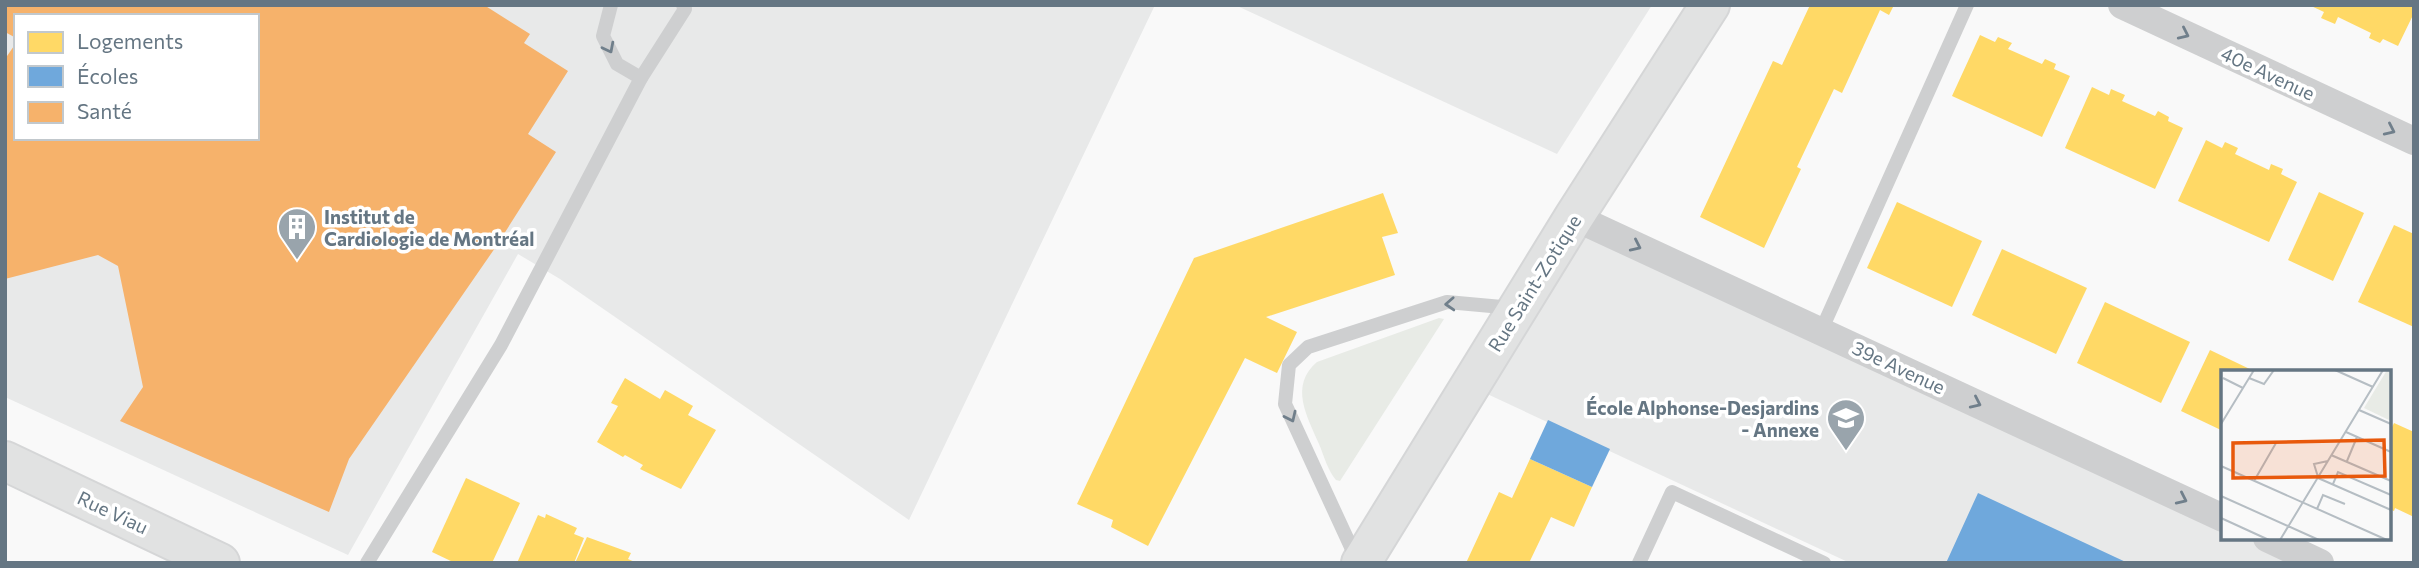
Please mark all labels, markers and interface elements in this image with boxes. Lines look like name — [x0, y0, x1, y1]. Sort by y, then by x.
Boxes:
legend — [14, 14, 259, 140]
one-way arrow — [2176, 26, 2189, 40]
text: Logements — [77, 28, 183, 53]
one-way arrow — [601, 41, 614, 53]
street label: 40e Avenue — [2217, 41, 2319, 105]
text: Écoles — [77, 63, 138, 88]
text: Santé — [77, 98, 132, 123]
one-way arrow — [2383, 122, 2395, 136]
place label: Institut de Cardiologie de Montréal — [324, 205, 534, 250]
building icon: Institut de Cardiologie de Montréal — [276, 206, 318, 261]
street label: Rue Saint-Zotique — [1483, 210, 1585, 356]
one-way arrow — [1629, 237, 1641, 251]
one-way arrow — [1444, 297, 1455, 312]
street label: 39e Avenue — [1849, 336, 1949, 398]
inset map — [2221, 370, 2391, 540]
one-way arrow — [1968, 395, 1981, 409]
place label: École Alphonse-Desjardins - Annexe — [1586, 396, 1819, 441]
school or university icon: École Alphonse-Desjardins - Annexe — [1825, 397, 1867, 452]
one-way arrow — [1282, 409, 1296, 422]
street label: Rue Viau — [74, 486, 152, 538]
one-way arrow — [2175, 491, 2187, 505]

